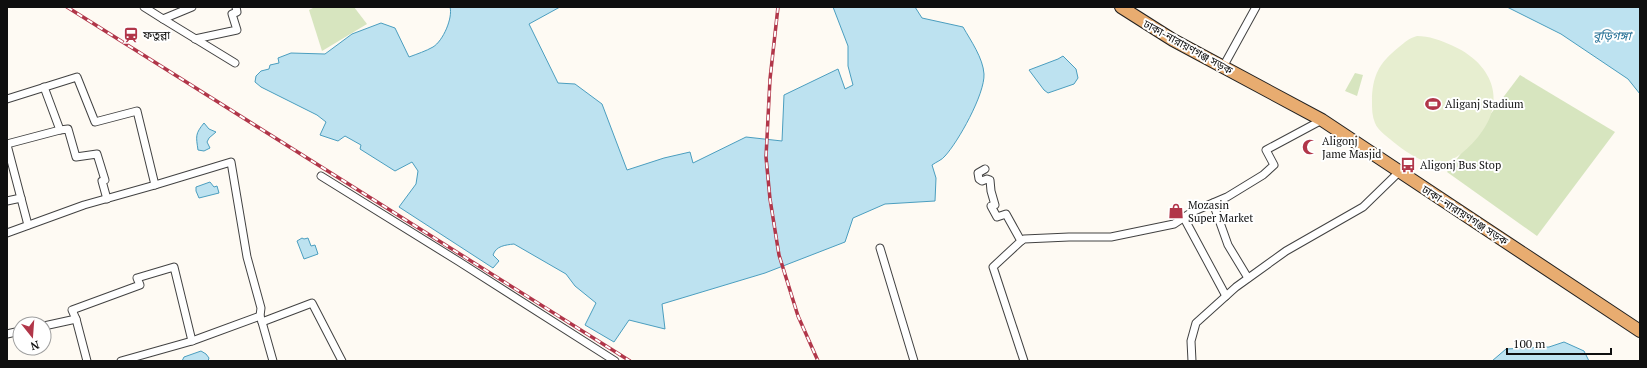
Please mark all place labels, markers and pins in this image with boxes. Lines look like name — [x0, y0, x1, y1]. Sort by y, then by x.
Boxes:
station icon: ফতুল্লা — [122, 26, 140, 44]
place label: ফতুল্লা — [142, 28, 171, 42]
sports icon: Aliganj Stadium — [1424, 95, 1442, 113]
place label: Aliganj Stadium — [1445, 97, 1524, 111]
place label: Aligonj Jame Masjid — [1322, 134, 1381, 161]
mosque icon: Aligonj Jame Masjid — [1301, 138, 1319, 156]
bus stop icon: Aligonj Bus Stop — [1399, 156, 1417, 174]
place label: Aligonj Bus Stop — [1420, 158, 1501, 172]
place label: Mozasin Super Market — [1188, 198, 1253, 225]
shop icon: Mozasin Super Market — [1167, 202, 1185, 220]

